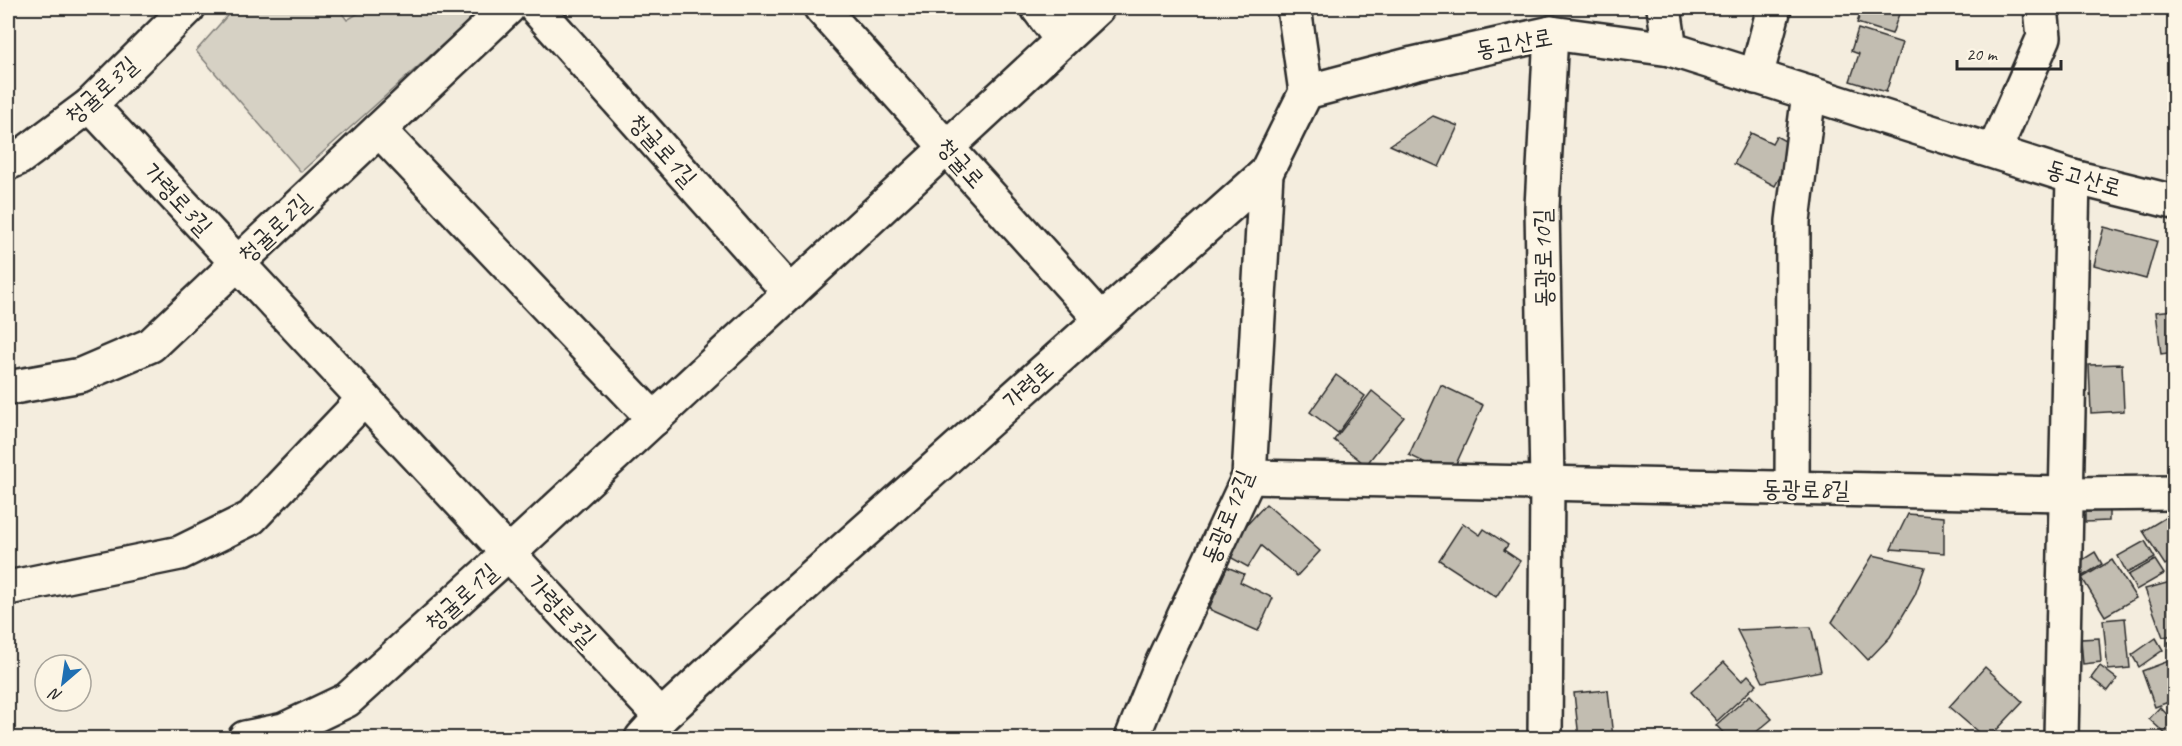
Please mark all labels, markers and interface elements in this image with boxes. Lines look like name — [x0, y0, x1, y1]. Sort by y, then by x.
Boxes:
street label: 동고산로 — [1473, 22, 1555, 64]
scale bar — [1957, 33, 2060, 71]
text: 20 m — [1966, 43, 1999, 65]
street label: 청귤로3길 — [58, 49, 144, 131]
street label: 청귤로1길 — [622, 107, 704, 193]
street label: 청귤로 — [930, 131, 992, 195]
street label: 동고산로 — [2043, 153, 2125, 203]
street label: 가령로3길 — [137, 157, 219, 241]
street label: 청귤로2길 — [232, 187, 316, 269]
street label: 동광로10길 — [1527, 208, 1559, 308]
street label: 가령로 — [996, 354, 1060, 416]
street label: 동광로12길 — [1195, 466, 1259, 568]
street label: 동광로8길 — [1762, 473, 1850, 505]
street label: 청귤로1길 — [418, 556, 504, 638]
street label: 가령로3길 — [521, 569, 603, 653]
north arrow — [33, 653, 93, 713]
text: N — [44, 683, 65, 706]

